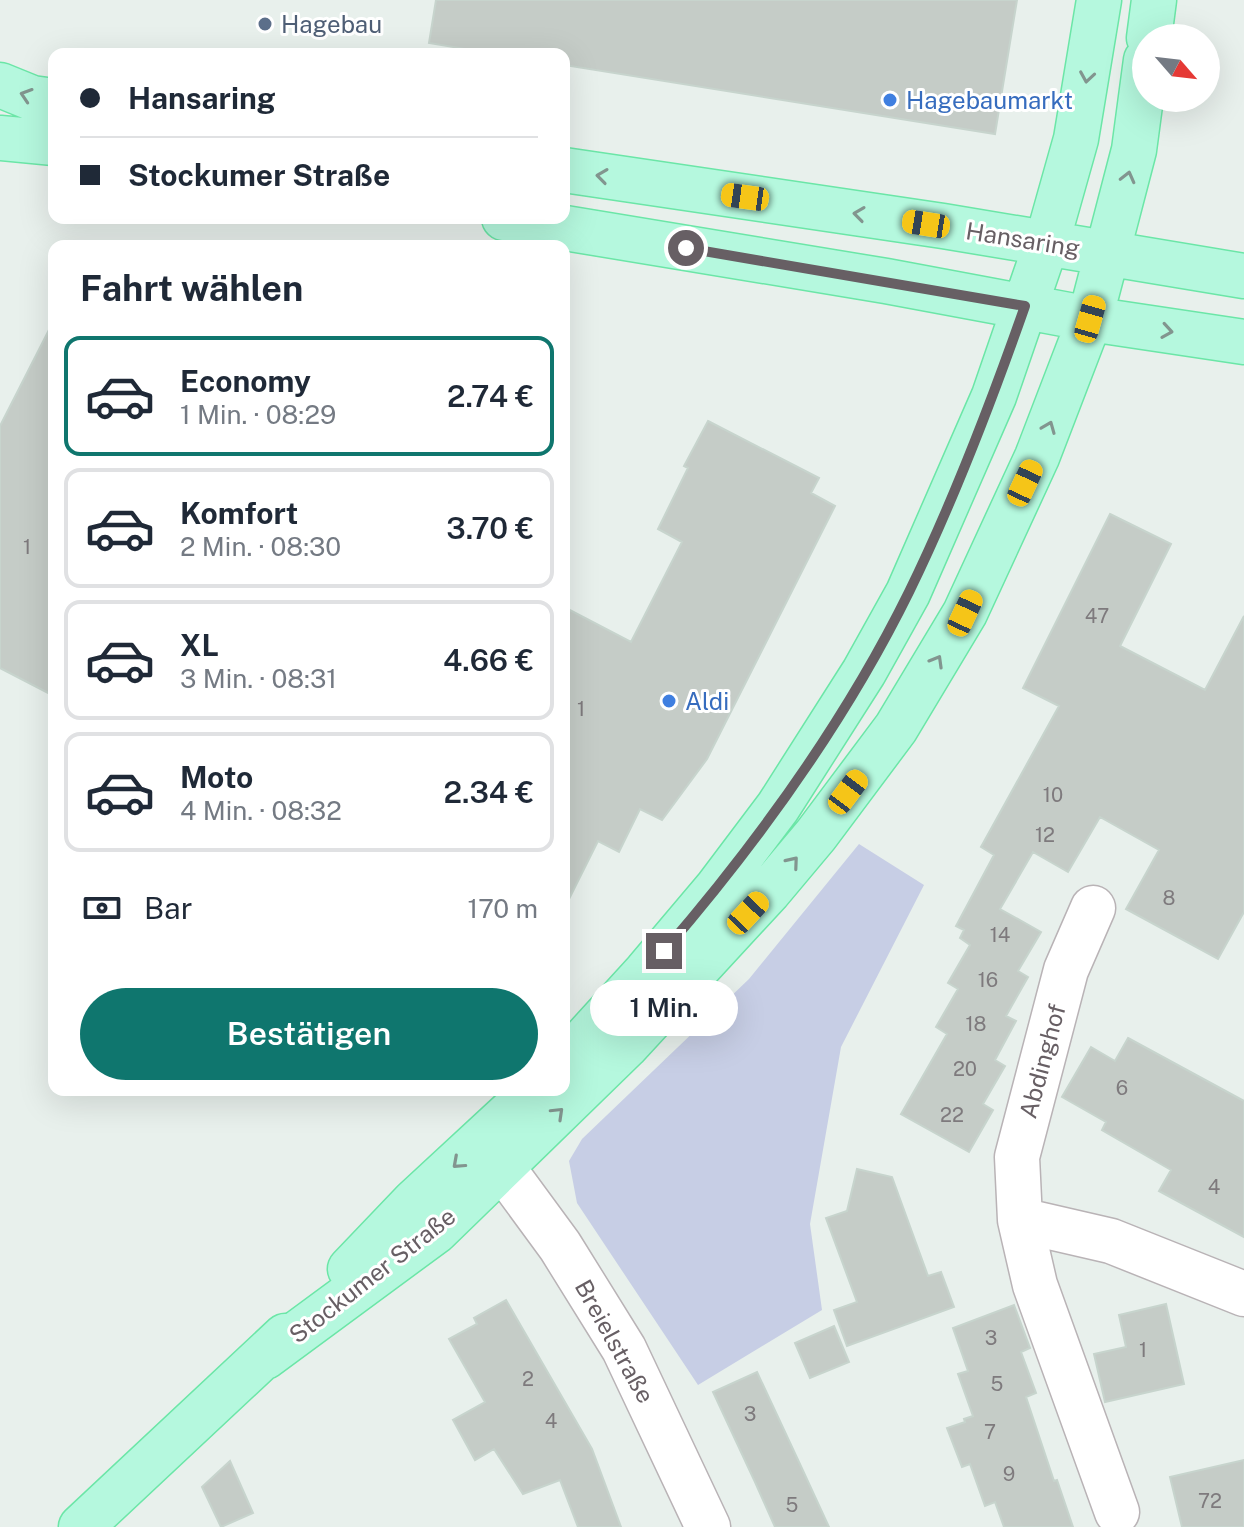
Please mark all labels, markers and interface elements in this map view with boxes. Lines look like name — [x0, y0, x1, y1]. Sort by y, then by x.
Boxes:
place label: Hagebau — [281, 10, 382, 38]
marker: Hagebau — [256, 15, 274, 33]
north arrow — [1132, 24, 1220, 112]
map controls — [1132, 24, 1220, 112]
one-way arrow — [1079, 70, 1096, 84]
text: Hansaring — [128, 80, 276, 116]
place label: Hagebaumarkt — [906, 86, 1073, 114]
one-way arrow — [20, 88, 34, 104]
marker: Hagebaumarkt — [881, 91, 899, 109]
text: Stockumer Straße — [128, 157, 390, 193]
one-way arrow — [595, 168, 609, 185]
one-way arrow — [1118, 170, 1135, 184]
car — [720, 182, 770, 212]
one-way arrow — [852, 206, 866, 223]
car — [900, 208, 952, 240]
street label: Hansaring — [964, 216, 1082, 262]
route start — [668, 230, 704, 266]
text: Fahrt wählen — [80, 267, 303, 309]
car — [1072, 293, 1108, 345]
one-way arrow — [1160, 321, 1174, 338]
icon: car — [84, 360, 156, 432]
text: Economy — [180, 363, 311, 399]
text: 2.74 € — [447, 378, 534, 414]
text: 1 Min. · 08:29 — [180, 399, 336, 430]
one-way arrow — [1039, 421, 1056, 435]
car — [1004, 456, 1046, 510]
icon: car — [84, 492, 156, 564]
text: Komfort — [180, 495, 298, 531]
text: 3.70 € — [446, 510, 534, 546]
text: 2 Min. · 08:30 — [180, 531, 341, 562]
house number: 1 — [23, 535, 31, 559]
car — [944, 586, 986, 640]
house number: 47 — [1085, 604, 1109, 628]
icon: car — [84, 624, 156, 696]
text: XL — [180, 627, 219, 663]
text: 4.66 € — [443, 642, 534, 678]
one-way arrow — [927, 655, 943, 670]
text: 3 Min. · 08:31 — [180, 663, 337, 694]
place label: Aldi — [685, 687, 729, 715]
marker: Aldi — [660, 692, 678, 710]
house number: 1 — [577, 697, 585, 721]
icon: car — [84, 756, 156, 828]
text: Moto — [180, 759, 253, 795]
car — [824, 766, 872, 818]
text: 2.34 € — [443, 774, 534, 810]
house number: 10 — [1043, 783, 1063, 807]
text: 4 Min. · 08:32 — [180, 795, 342, 826]
house number: 12 — [1035, 823, 1055, 847]
one-way arrow — [783, 857, 798, 871]
icon: cash — [80, 886, 124, 930]
house number: 8 — [1163, 886, 1175, 910]
car — [723, 887, 773, 939]
text: Bar — [144, 890, 192, 926]
text: 170 m — [468, 893, 538, 924]
house number: 14 — [990, 923, 1010, 947]
route end — [646, 933, 682, 969]
house number: 16 — [978, 968, 998, 992]
callout: 1 Min. — [590, 979, 738, 1035]
button: Bestätigen — [80, 988, 538, 1080]
text: 1 Min. — [630, 992, 698, 1023]
street label: Abdinghof — [1013, 1001, 1071, 1121]
house number: 18 — [965, 1012, 987, 1036]
house number: 20 — [953, 1057, 977, 1081]
house number: 6 — [1116, 1076, 1128, 1100]
house number: 22 — [940, 1103, 964, 1127]
one-way arrow — [549, 1107, 563, 1122]
one-way arrow — [453, 1154, 467, 1168]
house number: 4 — [1208, 1175, 1220, 1199]
street label: Stockumer Straße — [283, 1202, 461, 1348]
street label: Breielstraße — [570, 1275, 660, 1407]
house number: 3 — [985, 1326, 997, 1350]
house number: 1 — [1139, 1338, 1147, 1362]
house number: 2 — [522, 1367, 534, 1391]
house number: 5 — [991, 1372, 1003, 1396]
house number: 3 — [744, 1402, 756, 1426]
house number: 4 — [545, 1409, 557, 1433]
house number: 7 — [984, 1420, 996, 1444]
house number: 9 — [1003, 1462, 1015, 1486]
house number: 72 — [1198, 1489, 1222, 1513]
house number: 5 — [786, 1493, 798, 1517]

